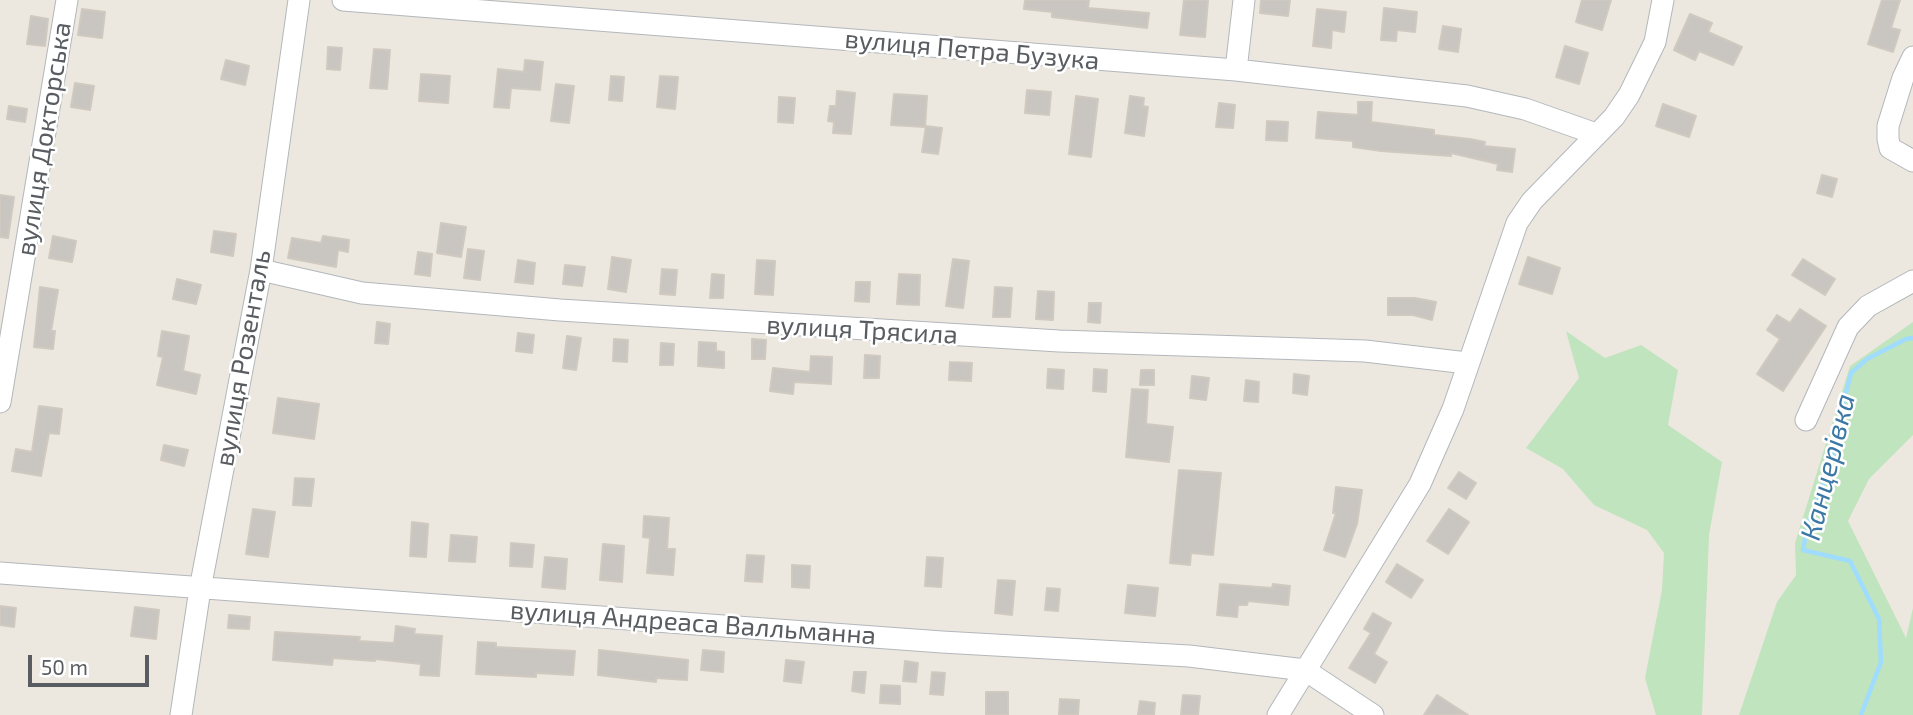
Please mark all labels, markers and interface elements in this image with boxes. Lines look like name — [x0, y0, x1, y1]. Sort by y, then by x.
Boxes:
street label: вулиця Докторська — [10, 20, 78, 258]
street label: вулиця Петра Бузука — [843, 23, 1101, 77]
street label: вулиця Розенталь — [209, 247, 277, 469]
street label: вулиця Трясила — [766, 309, 958, 351]
water label: Канцерівка — [1794, 390, 1862, 544]
street label: вулиця Андреаса Валльманна — [509, 595, 877, 651]
scale bar — [32, 642, 152, 686]
text: 50 m — [41, 654, 88, 679]

